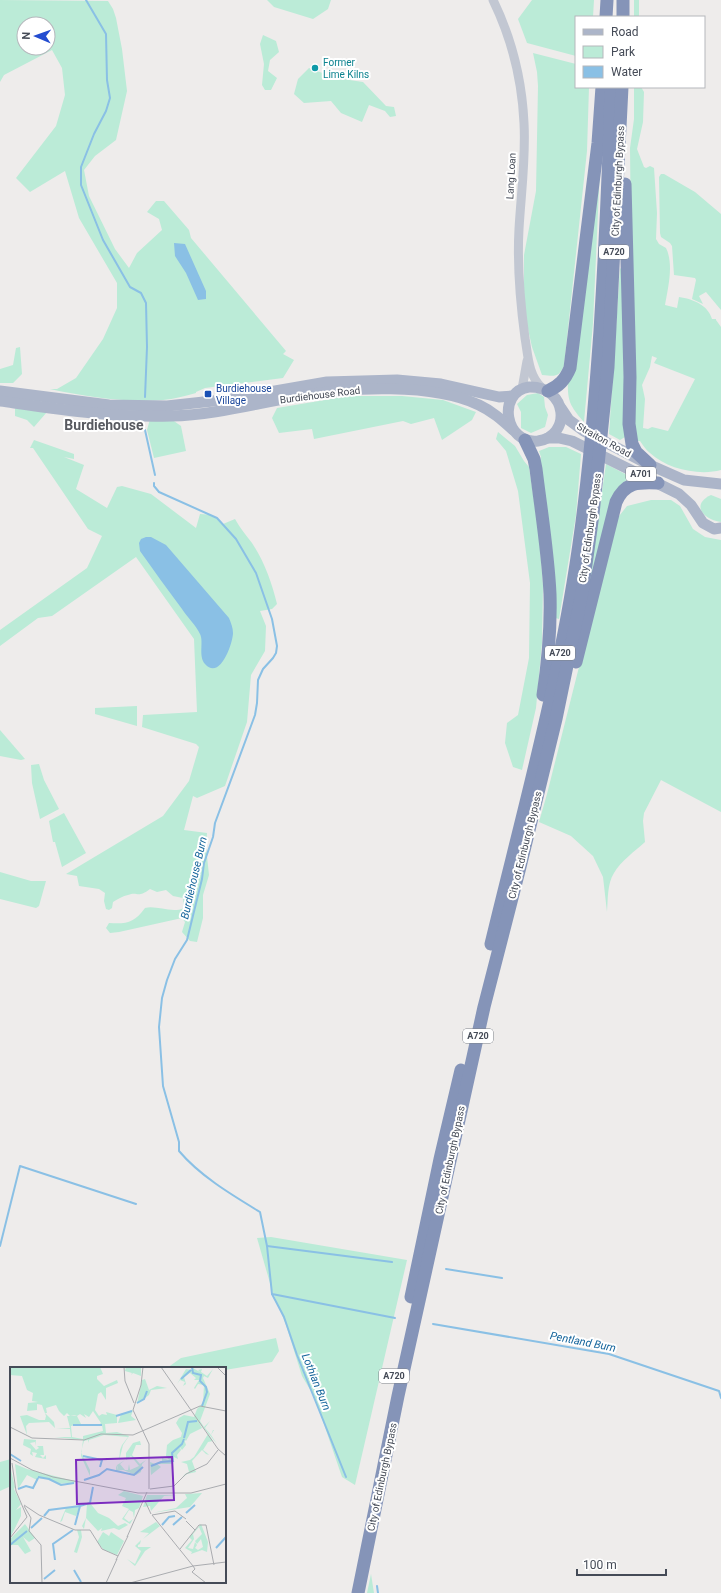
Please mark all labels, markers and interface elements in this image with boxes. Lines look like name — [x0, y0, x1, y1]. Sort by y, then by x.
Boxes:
north arrow — [16, 16, 56, 56]
legend — [575, 16, 705, 88]
text: Road — [611, 25, 639, 39]
text: N — [20, 31, 33, 40]
text: Park — [611, 45, 636, 59]
place label: Former Lime Kilns — [323, 57, 369, 80]
marker: Former Lime Kilns — [310, 63, 320, 73]
text: Water — [611, 65, 642, 79]
street label: City of Edinburgh Bypass — [610, 125, 626, 237]
street label: Lang Loan — [504, 152, 518, 200]
road number: A720 — [599, 245, 629, 259]
place label: Burdiehouse Village — [216, 383, 272, 406]
street label: Burdiehouse Road — [279, 385, 361, 405]
marker: Burdiehouse Village — [203, 389, 213, 399]
district label: Burdiehouse — [64, 417, 144, 433]
street label: Straiton Road — [575, 421, 633, 459]
road number: A701 — [626, 467, 656, 481]
street label: City of Edinburgh Bypass — [577, 472, 603, 584]
road number: A720 — [545, 646, 575, 660]
street label: City of Edinburgh Bypass — [506, 790, 544, 900]
water label: Burdiehouse Burn — [178, 835, 210, 920]
road number: A720 — [463, 1029, 493, 1043]
street label: City of Edinburgh Bypass — [433, 1105, 467, 1215]
water label: Pentland Burn — [549, 1329, 617, 1355]
water label: Lothian Burn — [299, 1352, 333, 1412]
inset map — [10, 1367, 226, 1583]
road number: A720 — [379, 1369, 409, 1383]
street label: City of Edinburgh Bypass — [365, 1422, 399, 1532]
scale bar — [577, 1551, 666, 1577]
text: 100 m — [583, 1558, 617, 1572]

